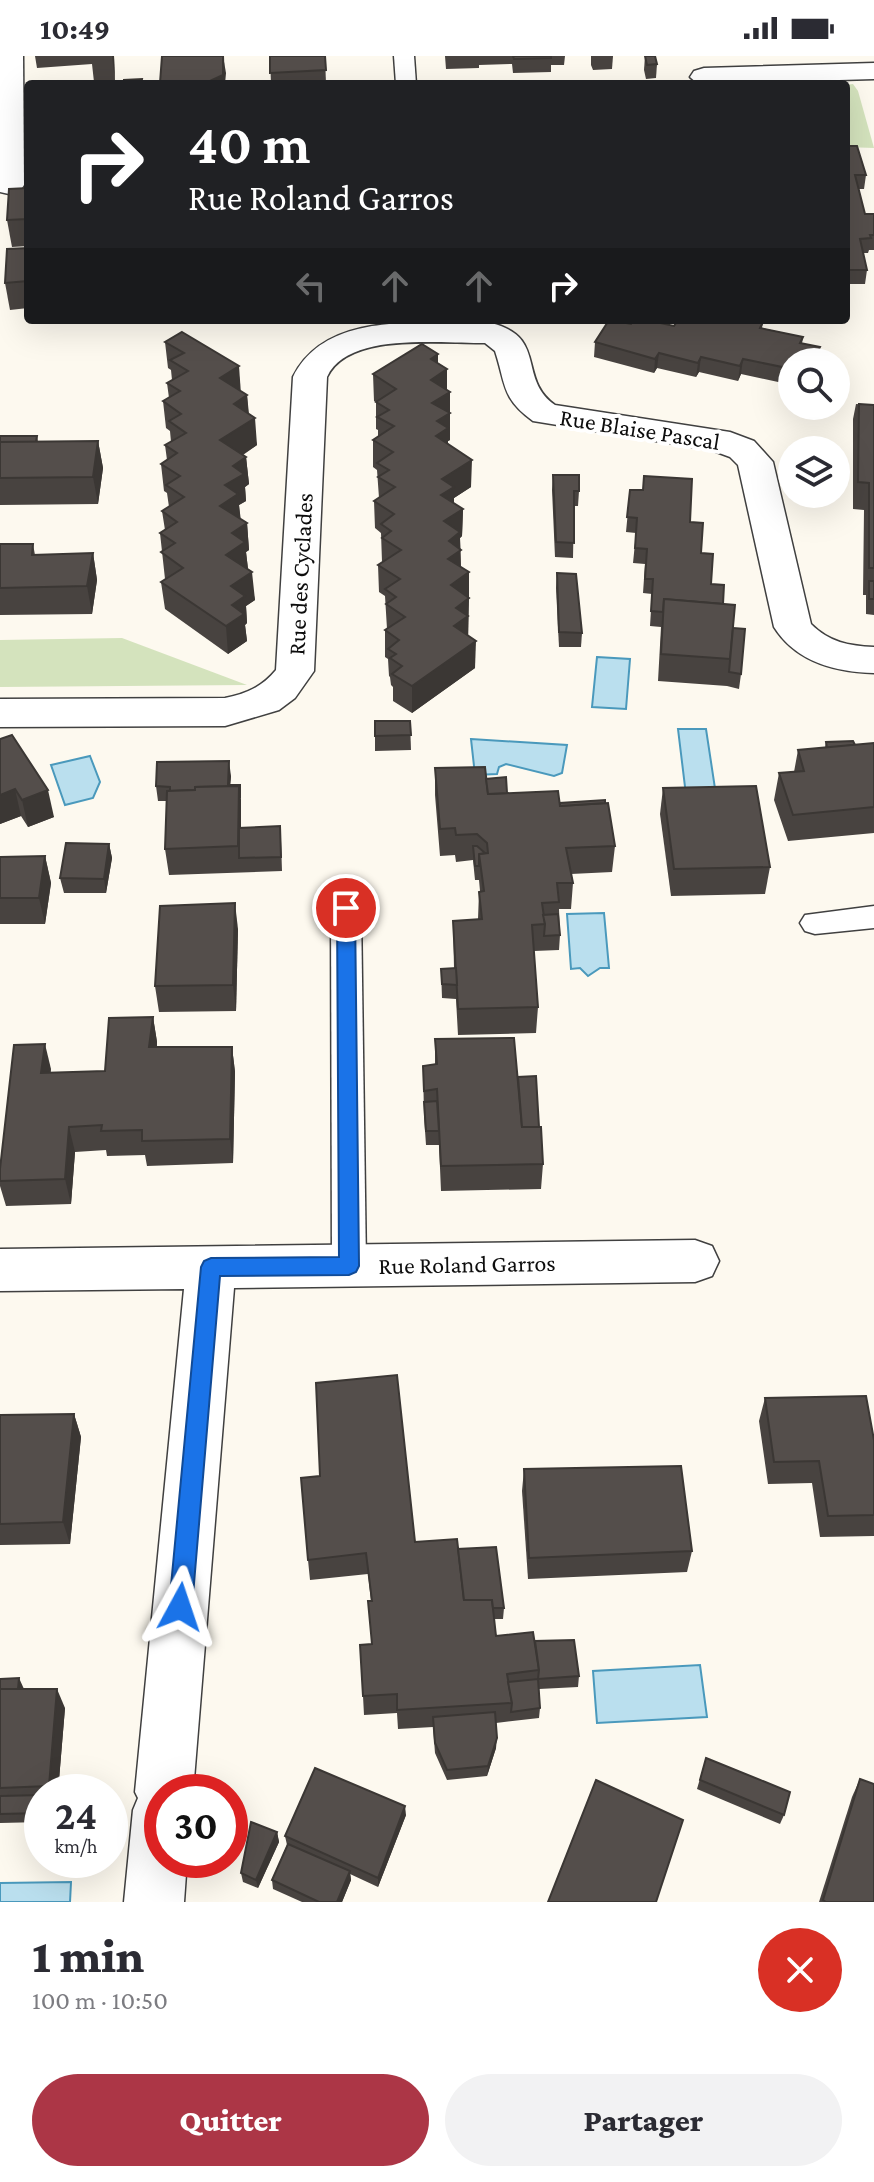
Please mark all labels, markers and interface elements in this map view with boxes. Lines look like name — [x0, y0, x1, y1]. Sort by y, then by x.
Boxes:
text: 10:49 — [40, 12, 110, 45]
icon: right — [56, 112, 160, 216]
text: 40 m — [188, 113, 310, 175]
text: Rue Roland Garros — [188, 178, 454, 218]
icon: left — [289, 264, 333, 308]
icon: ahead — [373, 264, 417, 308]
icon: ahead — [457, 264, 501, 308]
icon: right — [541, 264, 585, 308]
map controls — [778, 348, 850, 508]
button: search — [778, 348, 850, 420]
street label: Rue Blaise Pascal — [558, 403, 722, 455]
button: layers — [778, 436, 850, 508]
street label: Rue des Cyclades — [282, 492, 318, 656]
pin — [312, 874, 380, 942]
icon: arrive — [324, 886, 368, 930]
street label: Rue Roland Garros — [378, 1249, 556, 1279]
position arrow — [138, 1565, 222, 1649]
speed limit sign: 30 — [144, 1774, 248, 1878]
text: 24 — [55, 1793, 97, 1838]
text: km/h — [54, 1835, 98, 1857]
button: close — [758, 1928, 842, 2012]
text: 1 min — [32, 1929, 144, 1982]
text: 100 m · 10:50 — [32, 1986, 168, 2015]
button: Quitter — [32, 2074, 429, 2166]
button: Partager — [445, 2074, 842, 2166]

